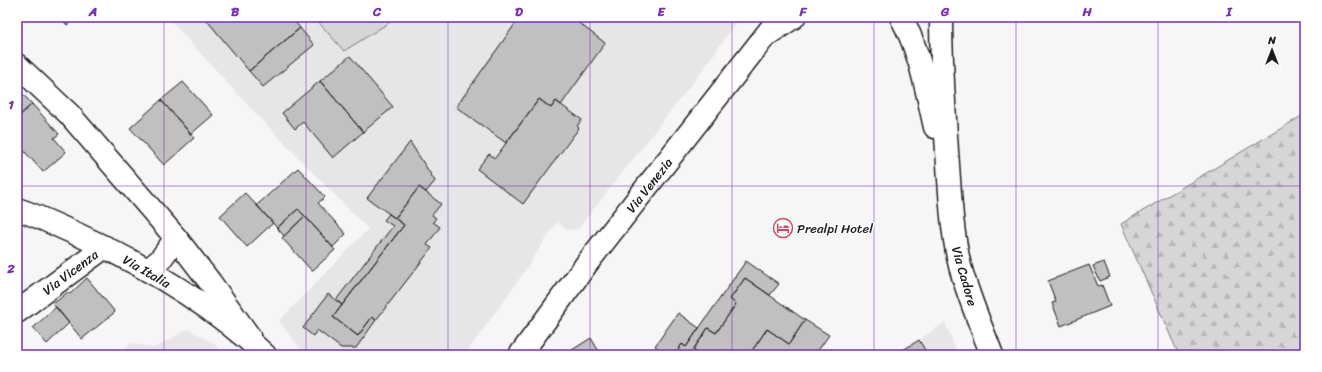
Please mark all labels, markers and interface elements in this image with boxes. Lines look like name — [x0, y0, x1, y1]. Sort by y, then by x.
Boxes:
text: A — [88, 0, 97, 23]
text: B — [231, 0, 240, 23]
text: C — [372, 0, 382, 23]
text: D — [515, 0, 523, 23]
text: E — [657, 0, 666, 23]
text: F — [798, 0, 807, 23]
text: G — [940, 0, 950, 23]
text: H — [1081, 0, 1092, 23]
text: I — [1225, 0, 1233, 23]
north arrow — [1252, 30, 1292, 70]
text: N — [1267, 31, 1276, 50]
text: 1 — [8, 93, 14, 116]
street label: Via Venezia — [620, 152, 679, 218]
hotel icon: Prealpi Hotel — [772, 217, 794, 239]
place label: Prealpi Hotel — [797, 217, 873, 240]
street label: Via Vicenza — [37, 243, 104, 301]
street label: Via Cadore — [945, 243, 984, 309]
street label: Via Italia — [118, 248, 176, 295]
text: 2 — [6, 257, 15, 280]

